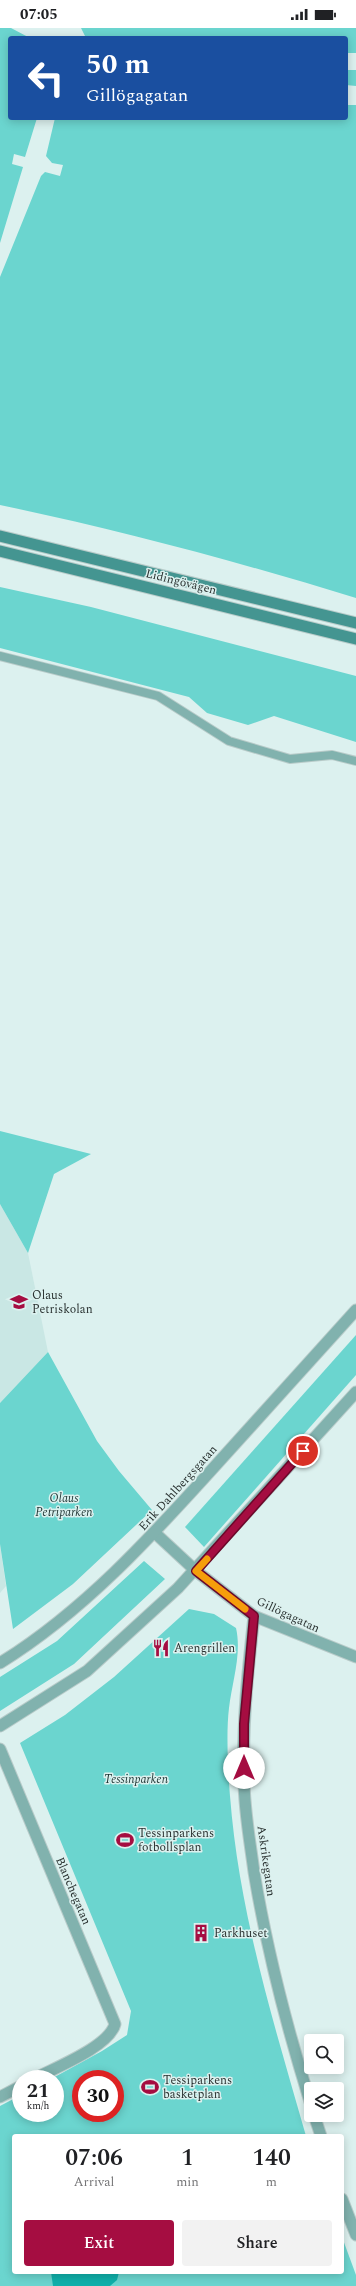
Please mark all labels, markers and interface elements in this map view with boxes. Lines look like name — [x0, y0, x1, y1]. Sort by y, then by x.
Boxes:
text: 07:05 — [20, 3, 58, 26]
text: 50 m — [86, 43, 150, 86]
icon: left — [20, 52, 72, 104]
text: Gillögagatan — [86, 82, 188, 109]
street label: Lidingövägen — [144, 564, 218, 600]
place label: Olaus Petriskolan — [32, 1286, 93, 1319]
school or university icon: Olaus Petriskolan — [9, 1292, 29, 1312]
pin — [286, 1434, 320, 1468]
icon: arrive — [292, 1440, 314, 1462]
street label: Erik Dahlbergsgatan — [134, 1441, 222, 1535]
park label: Olaus Petriparken — [35, 1489, 93, 1522]
street label: Gillögagatan — [253, 1592, 323, 1638]
restaurant icon: Arengrillen — [151, 1638, 171, 1658]
place label: Arengrillen — [174, 1639, 235, 1658]
position arrow — [223, 1747, 265, 1789]
park label: Tessinparken — [104, 1770, 169, 1789]
place label: Tessinparkens fotbollsplan — [138, 1824, 214, 1857]
street label: Askrikegatan — [252, 1825, 280, 1897]
sports icon: Tessinparkens fotbollsplan — [115, 1830, 135, 1850]
street label: Blanchegatan — [50, 1854, 96, 1928]
building icon: Parkhuset — [191, 1923, 211, 1943]
place label: Parkhuset — [214, 1924, 268, 1943]
map controls — [304, 2034, 344, 2122]
button: search — [304, 2034, 344, 2074]
speed limit sign: 30 — [72, 2070, 124, 2122]
place label: Tessiparkens basketplan — [163, 2071, 232, 2104]
text: 21 — [27, 2076, 49, 2106]
sports icon: Tessiparkens basketplan — [140, 2077, 160, 2097]
button: layers — [304, 2082, 344, 2122]
text: km/h — [27, 2098, 49, 2114]
text: 07:06 — [65, 2140, 123, 2176]
text: 1 — [181, 2140, 194, 2176]
text: 140 — [252, 2140, 291, 2176]
text: Arrival — [74, 2172, 114, 2192]
text: min — [176, 2172, 199, 2192]
text: m — [266, 2172, 277, 2192]
button: Exit — [24, 2220, 174, 2266]
button: Share — [182, 2220, 332, 2266]

